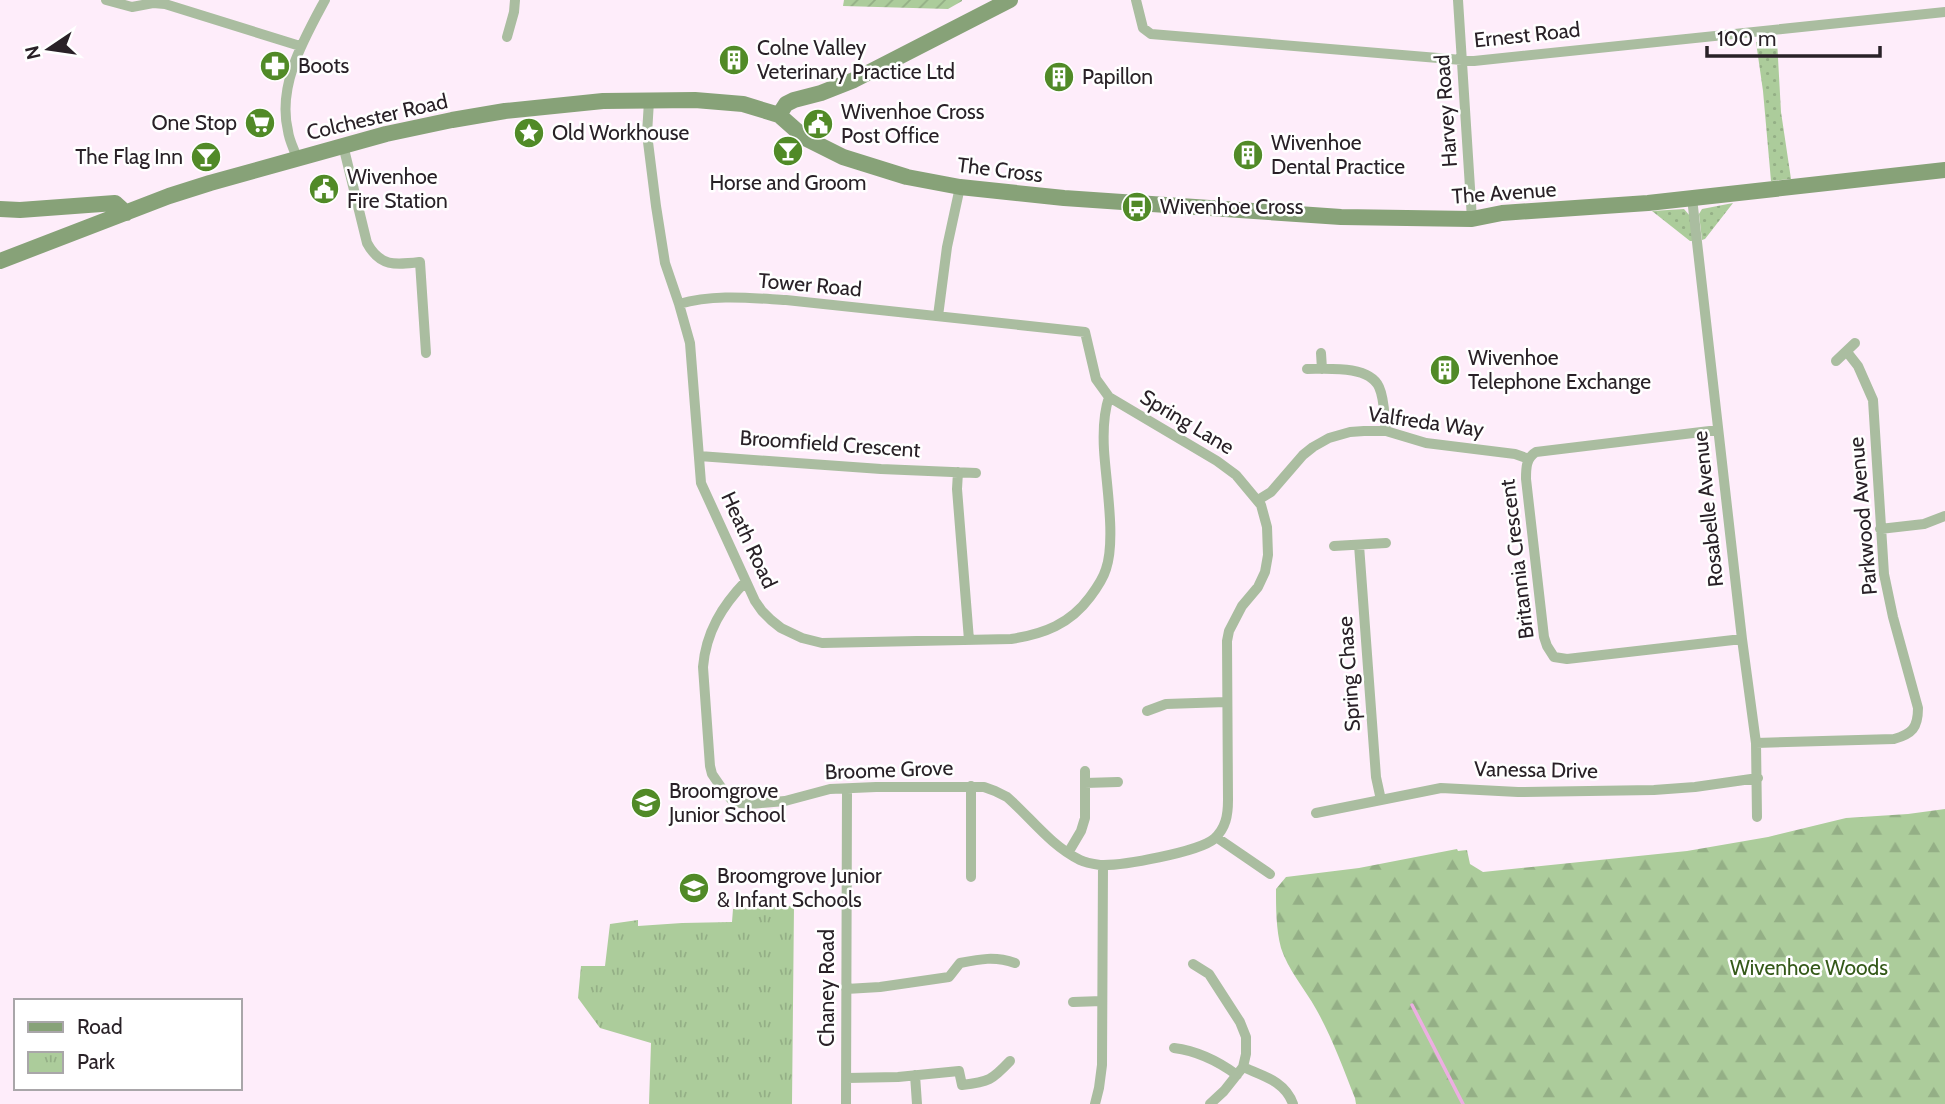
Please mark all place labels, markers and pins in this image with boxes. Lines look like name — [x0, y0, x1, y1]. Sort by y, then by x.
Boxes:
place label: Colne Valley Veterinary Practice Ltd — [757, 35, 955, 84]
building icon: Colne Valley Veterinary Practice Ltd — [717, 43, 751, 77]
pharmacy icon: Boots — [258, 49, 292, 83]
place label: Boots — [298, 53, 350, 78]
building icon: Papillon — [1042, 60, 1076, 94]
place label: Papillon — [1082, 64, 1153, 89]
place label: Wivenhoe Cross Post Office — [841, 99, 985, 148]
supermarket icon: One Stop — [243, 106, 277, 140]
public building icon: Wivenhoe Cross Post Office — [801, 107, 835, 141]
place label: One Stop — [152, 110, 237, 135]
place icon: Old Workhouse — [512, 116, 546, 150]
place label: Old Workhouse — [552, 120, 690, 145]
place label: Wivenhoe Dental Practice — [1271, 130, 1405, 179]
bar icon: Horse and Groom — [771, 134, 805, 168]
building icon: Wivenhoe Dental Practice — [1231, 138, 1265, 172]
bar icon: The Flag Inn — [189, 140, 223, 174]
place label: The Flag Inn — [75, 144, 183, 169]
place label: Wivenhoe Fire Station — [347, 164, 448, 213]
place label: Horse and Groom — [710, 170, 866, 195]
public building icon: Wivenhoe Fire Station — [307, 172, 341, 206]
bus stop icon: Wivenhoe Cross — [1120, 190, 1154, 224]
place label: Wivenhoe Cross — [1160, 194, 1304, 219]
place label: Wivenhoe Telephone Exchange — [1468, 345, 1651, 394]
building icon: Wivenhoe Telephone Exchange — [1428, 353, 1462, 387]
place label: Broomgrove Junior School — [668, 778, 786, 827]
school or university icon: Broomgrove Junior School — [629, 786, 663, 820]
place label: Broomgrove Junior & Infant Schools — [717, 863, 882, 912]
school or university icon: Broomgrove Junior & Infant Schools — [677, 871, 711, 905]

